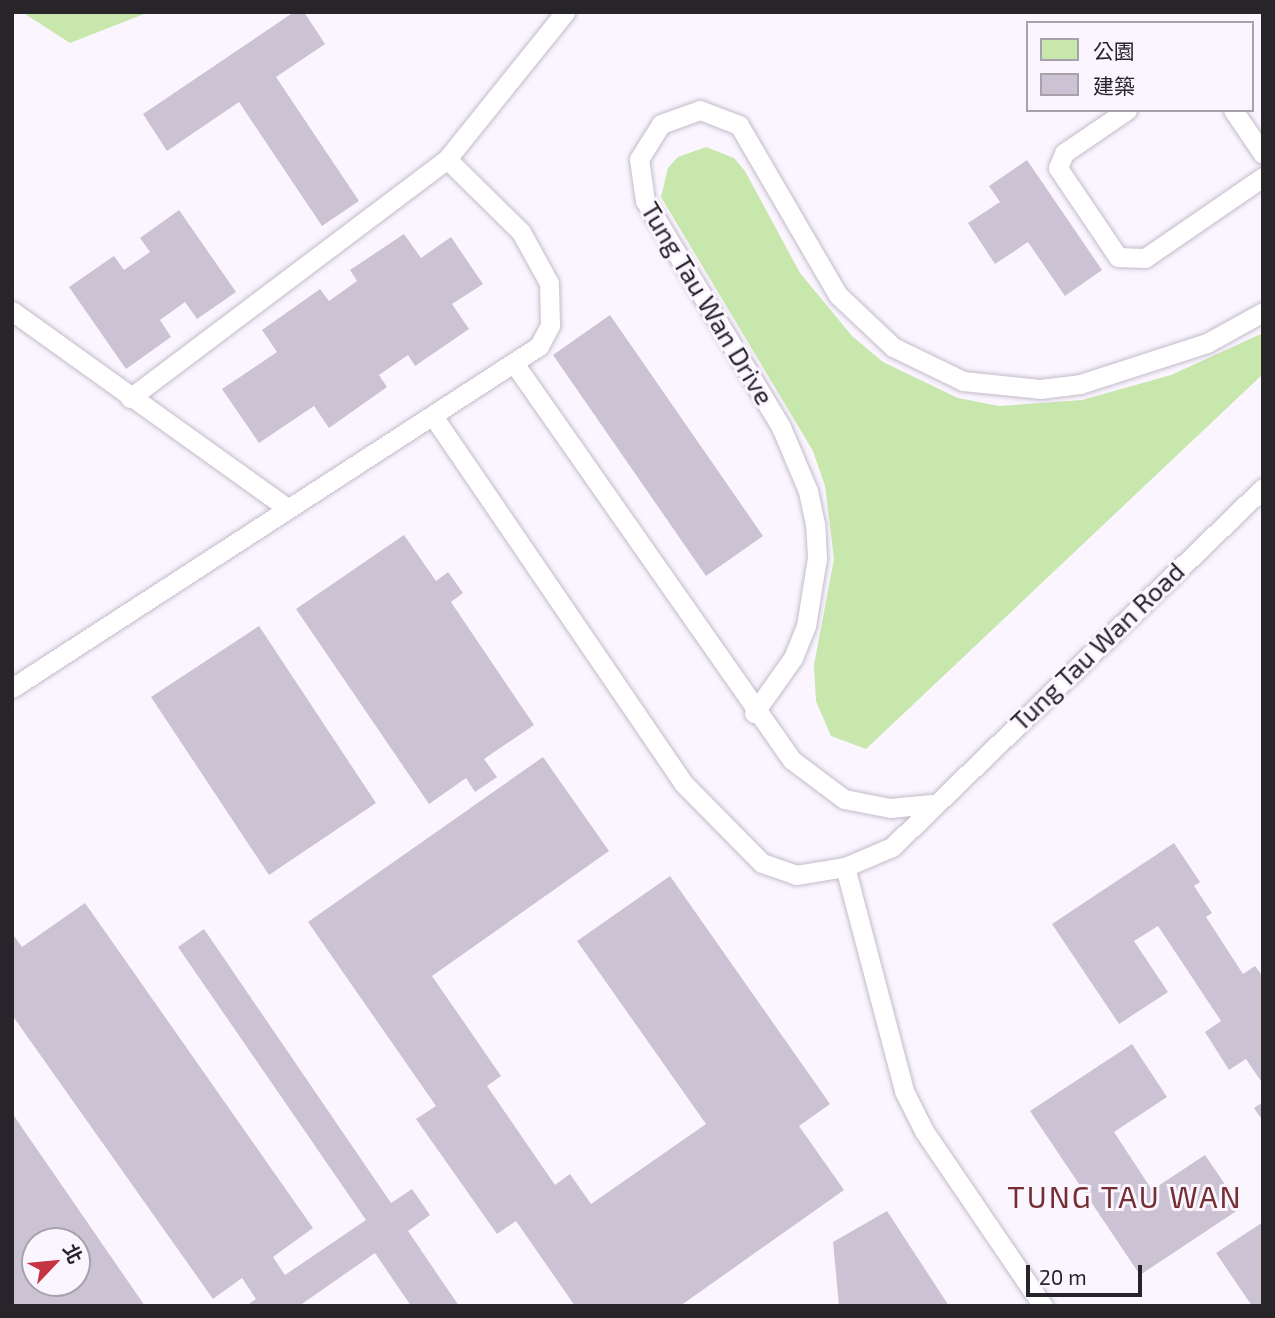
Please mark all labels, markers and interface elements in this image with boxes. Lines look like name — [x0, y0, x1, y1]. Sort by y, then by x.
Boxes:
legend — [1026, 21, 1254, 112]
text: 公園 — [1093, 38, 1135, 63]
text: 建築 — [1093, 73, 1135, 98]
street label: Tung Tau Wan Drive — [635, 196, 781, 410]
street label: Tung Tau Wan Road — [1003, 555, 1191, 737]
district label: TUNG TAU WAN — [1008, 1178, 1242, 1214]
north arrow — [21, 1227, 91, 1297]
text: 北 — [59, 1240, 88, 1267]
scale bar — [1030, 1252, 1146, 1296]
text: 20 m — [1039, 1264, 1087, 1289]

